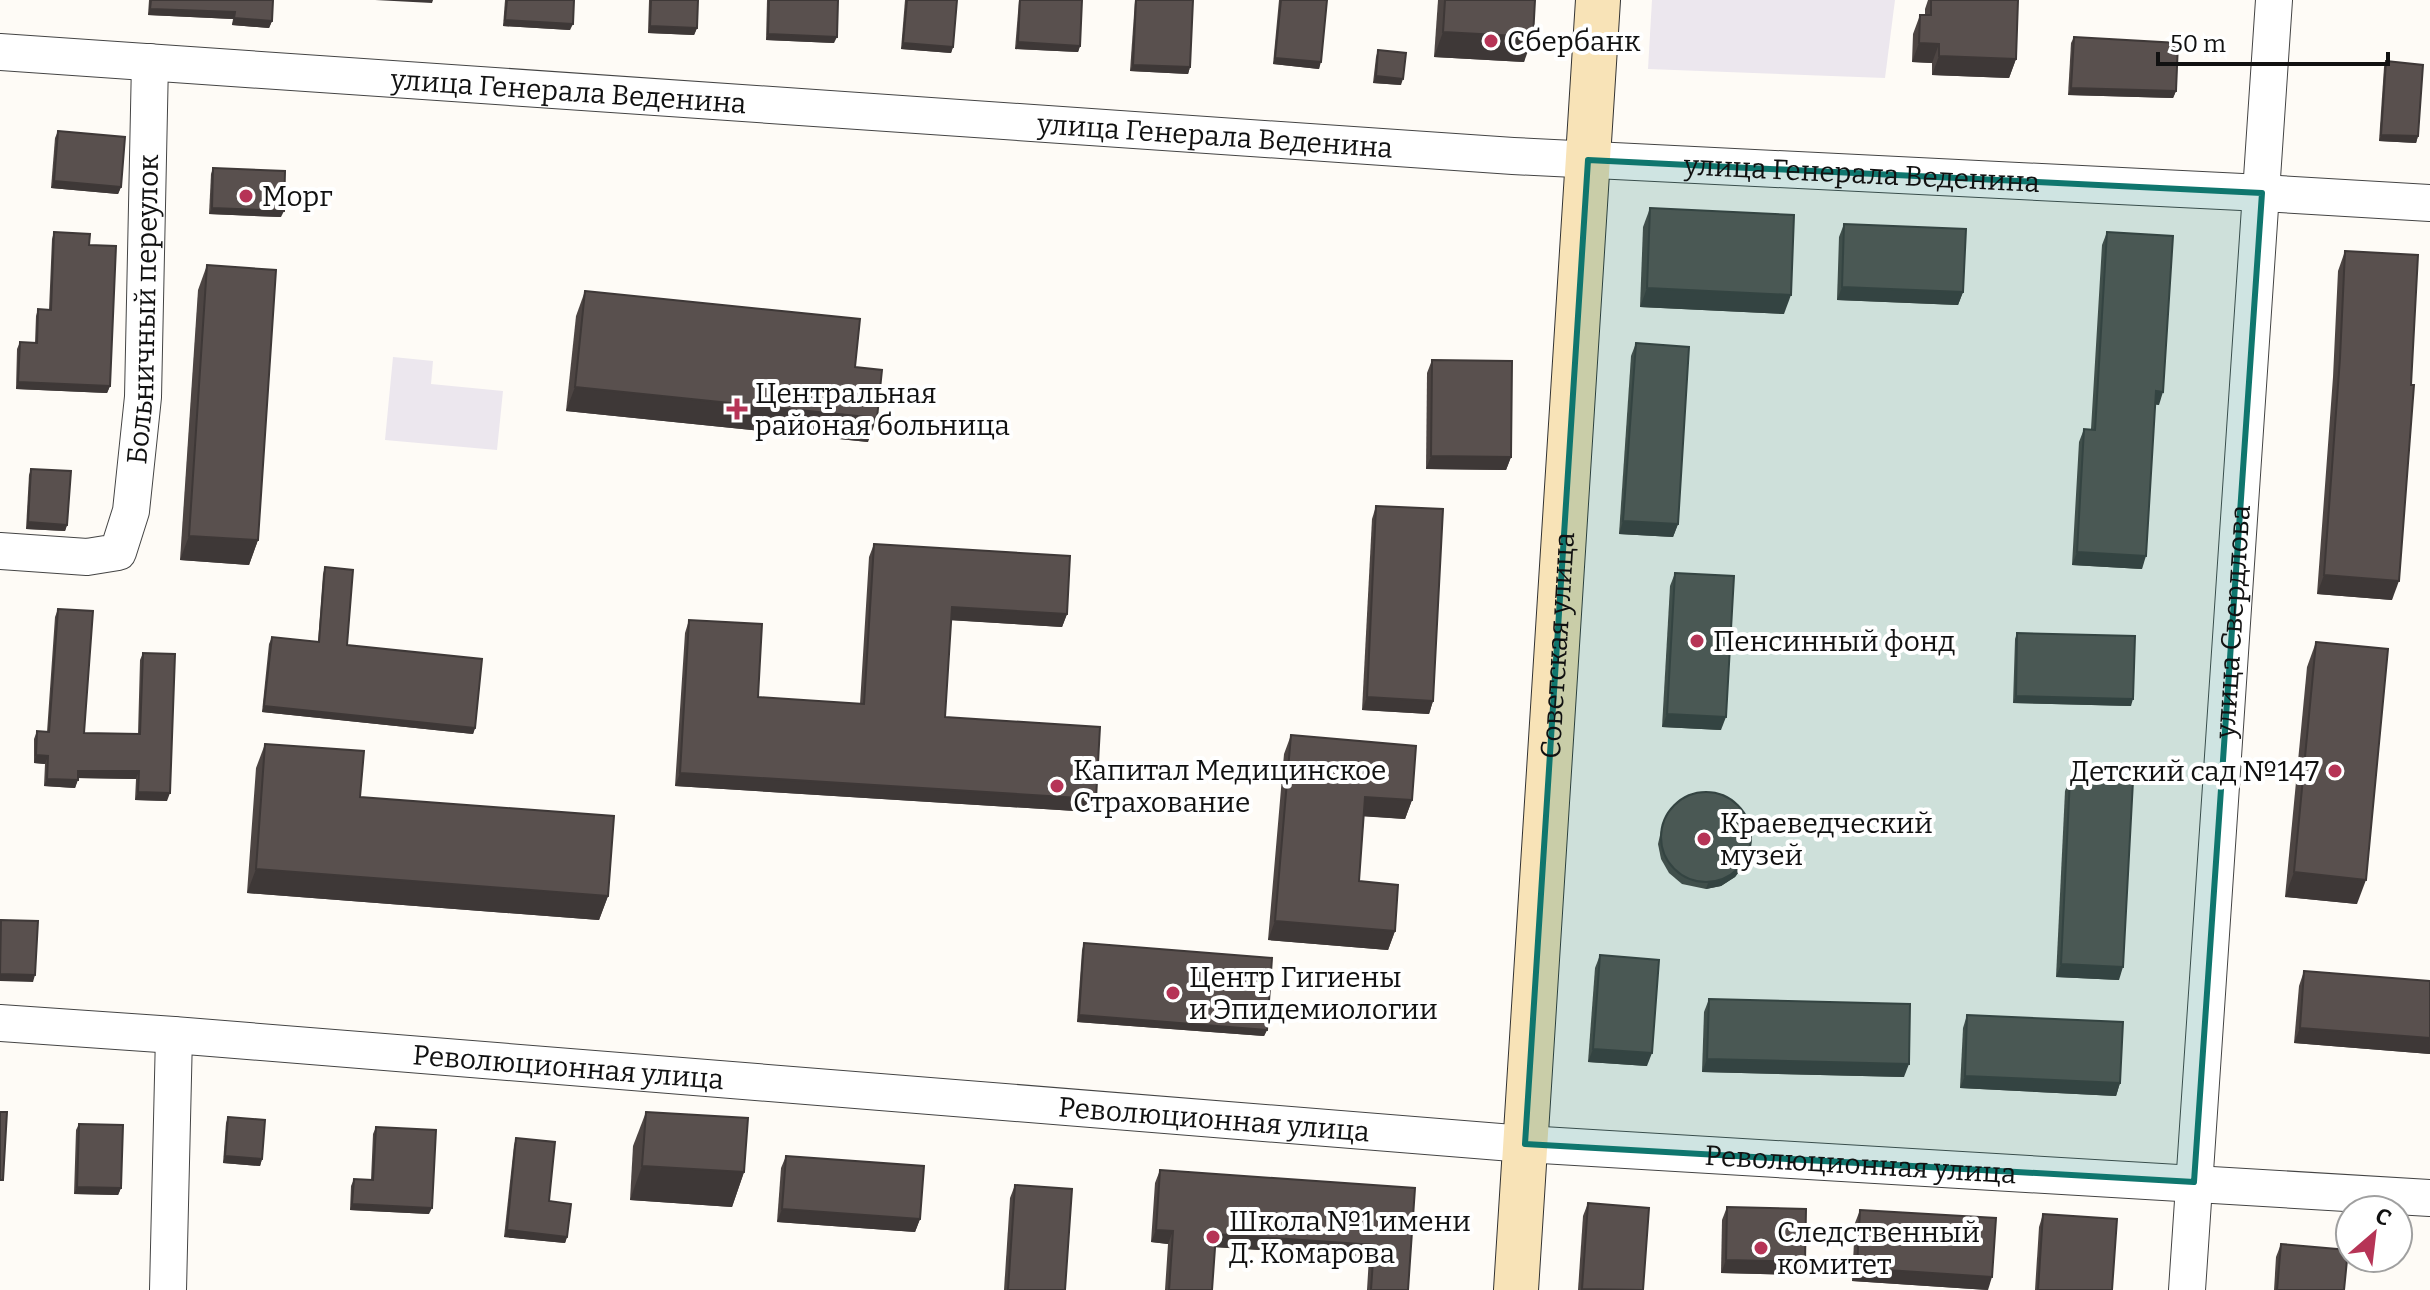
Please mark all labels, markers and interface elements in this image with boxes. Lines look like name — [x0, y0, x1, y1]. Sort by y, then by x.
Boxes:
scale bar — [2158, 16, 2388, 66]
place label: Сбербанк — [1507, 25, 1641, 58]
text: 50 m — [2170, 30, 2226, 58]
marker: Сбербанк — [1482, 32, 1500, 50]
street label: улица Генерала Веденина — [389, 63, 747, 120]
street label: улица Генерала Веденина — [1035, 107, 1394, 165]
street label: улица Генерала Веденина — [1682, 148, 2041, 199]
street label: Больничный переулок — [120, 153, 165, 466]
place label: Морг — [262, 180, 333, 213]
marker: Морг — [237, 187, 255, 205]
place label: Центральная районая больница — [755, 377, 1010, 442]
marker: Центральная районая больница — [726, 398, 748, 420]
street label: улица Свердлова — [2208, 504, 2257, 740]
street label: Советская улица — [1534, 531, 1581, 760]
place label: Пенсинный фонд — [1713, 625, 1955, 658]
marker: Пенсинный фонд — [1688, 632, 1706, 650]
place label: Капитал Медицинское Страхование — [1073, 754, 1386, 819]
place label: Детский сад №147 — [2070, 755, 2319, 788]
marker: Детский сад №147 — [2326, 762, 2344, 780]
marker: Капитал Медицинское Страхование — [1048, 777, 1066, 795]
place label: Краеведческий музей — [1720, 807, 1933, 872]
marker: Краеведческий музей — [1695, 830, 1713, 848]
place label: Центр Гигиены и Эпидемиологии — [1189, 961, 1438, 1026]
marker: Центр Гигиены и Эпидемиологии — [1164, 984, 1182, 1002]
street label: Революционная улица — [411, 1038, 725, 1096]
street label: Революционная улица — [1057, 1090, 1371, 1148]
street label: Революционная улица — [1704, 1139, 2017, 1190]
north arrow — [2334, 1194, 2414, 1274]
text: С — [2371, 1202, 2396, 1232]
place label: Школа №1 имени Д. Комарова — [1229, 1205, 1471, 1270]
place label: Следственный комитет — [1777, 1216, 1980, 1281]
marker: Школа №1 имени Д. Комарова — [1204, 1228, 1222, 1246]
marker: Следственный комитет — [1752, 1239, 1770, 1257]

